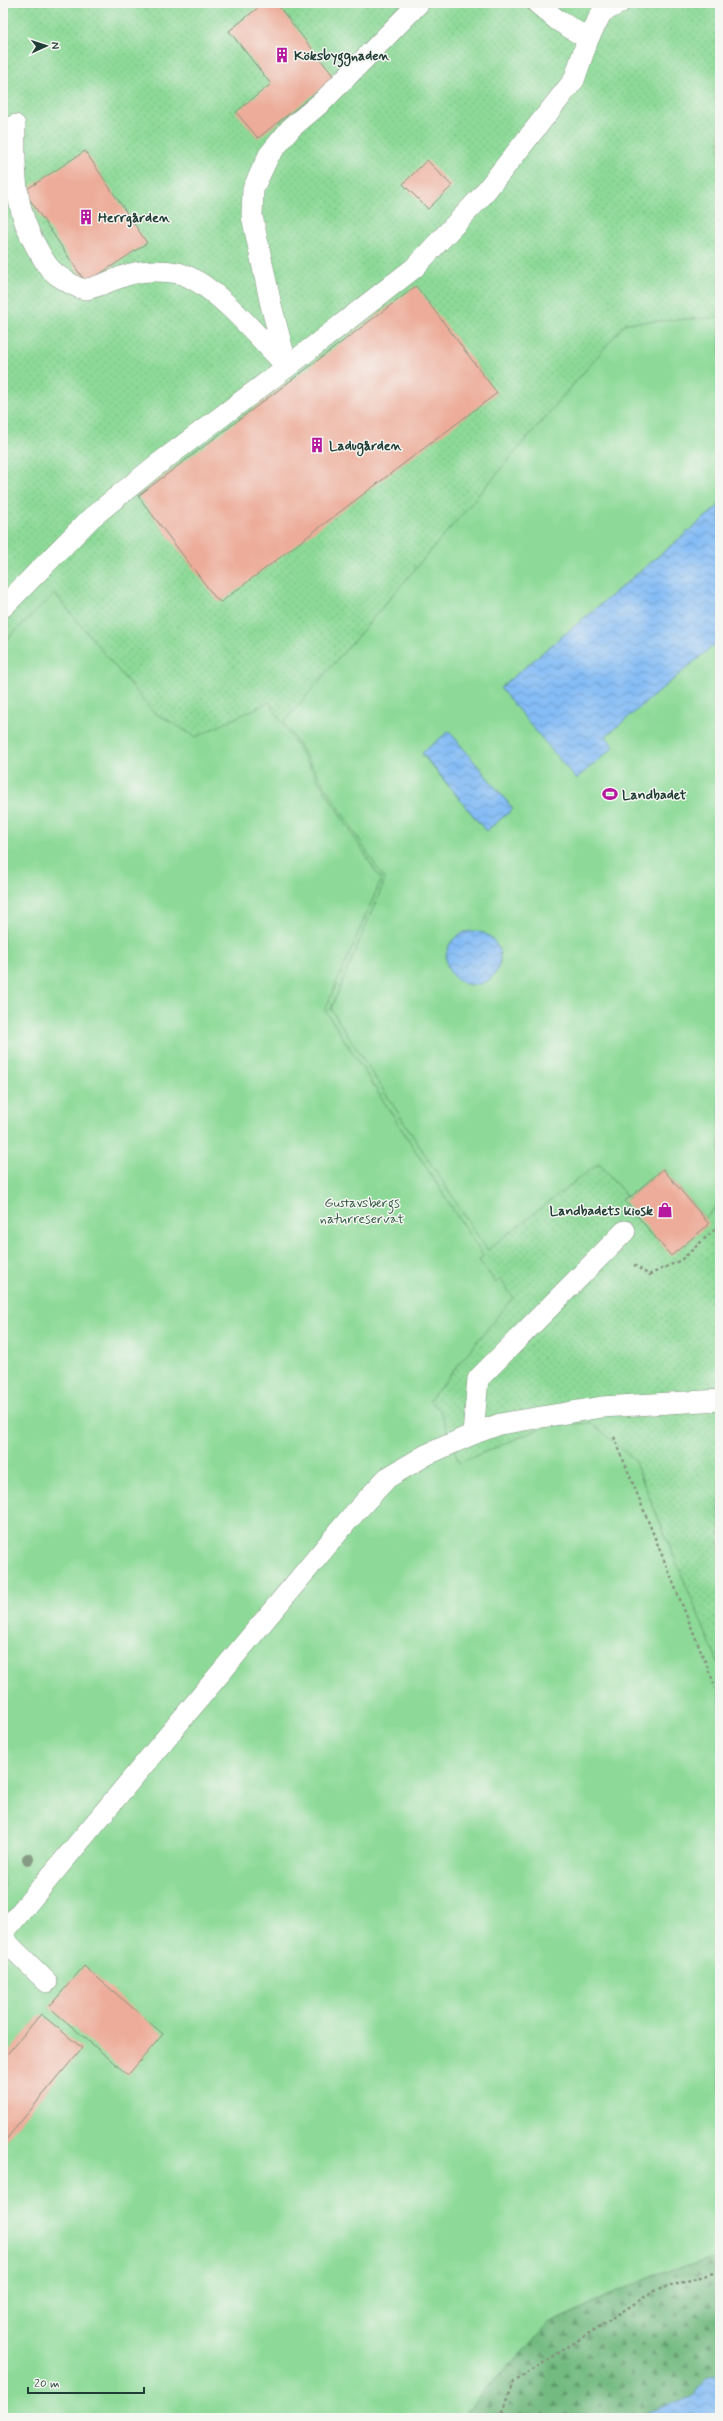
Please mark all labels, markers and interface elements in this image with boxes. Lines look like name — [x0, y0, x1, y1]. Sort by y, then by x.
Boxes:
north arrow — [26, 26, 66, 66]
text: N — [48, 42, 62, 50]
building icon: Köksbyggnaden — [273, 46, 291, 64]
place label: Köksbyggnaden — [294, 47, 391, 68]
building icon: Herrgården — [77, 208, 95, 226]
place label: Herrgården — [98, 209, 171, 228]
building icon: Ladugården — [308, 436, 326, 454]
place label: Ladugården — [329, 437, 403, 457]
sports icon: Landbadet — [601, 785, 619, 803]
place label: Landbadet — [622, 786, 687, 804]
park label: Gustavsbergs naturreservat — [320, 1194, 405, 1228]
shop icon: Landbadets kiosk — [656, 1201, 674, 1219]
place label: Landbadets kiosk — [550, 1202, 653, 1220]
scale bar — [28, 2369, 144, 2395]
text: 20 m — [34, 2376, 60, 2392]

